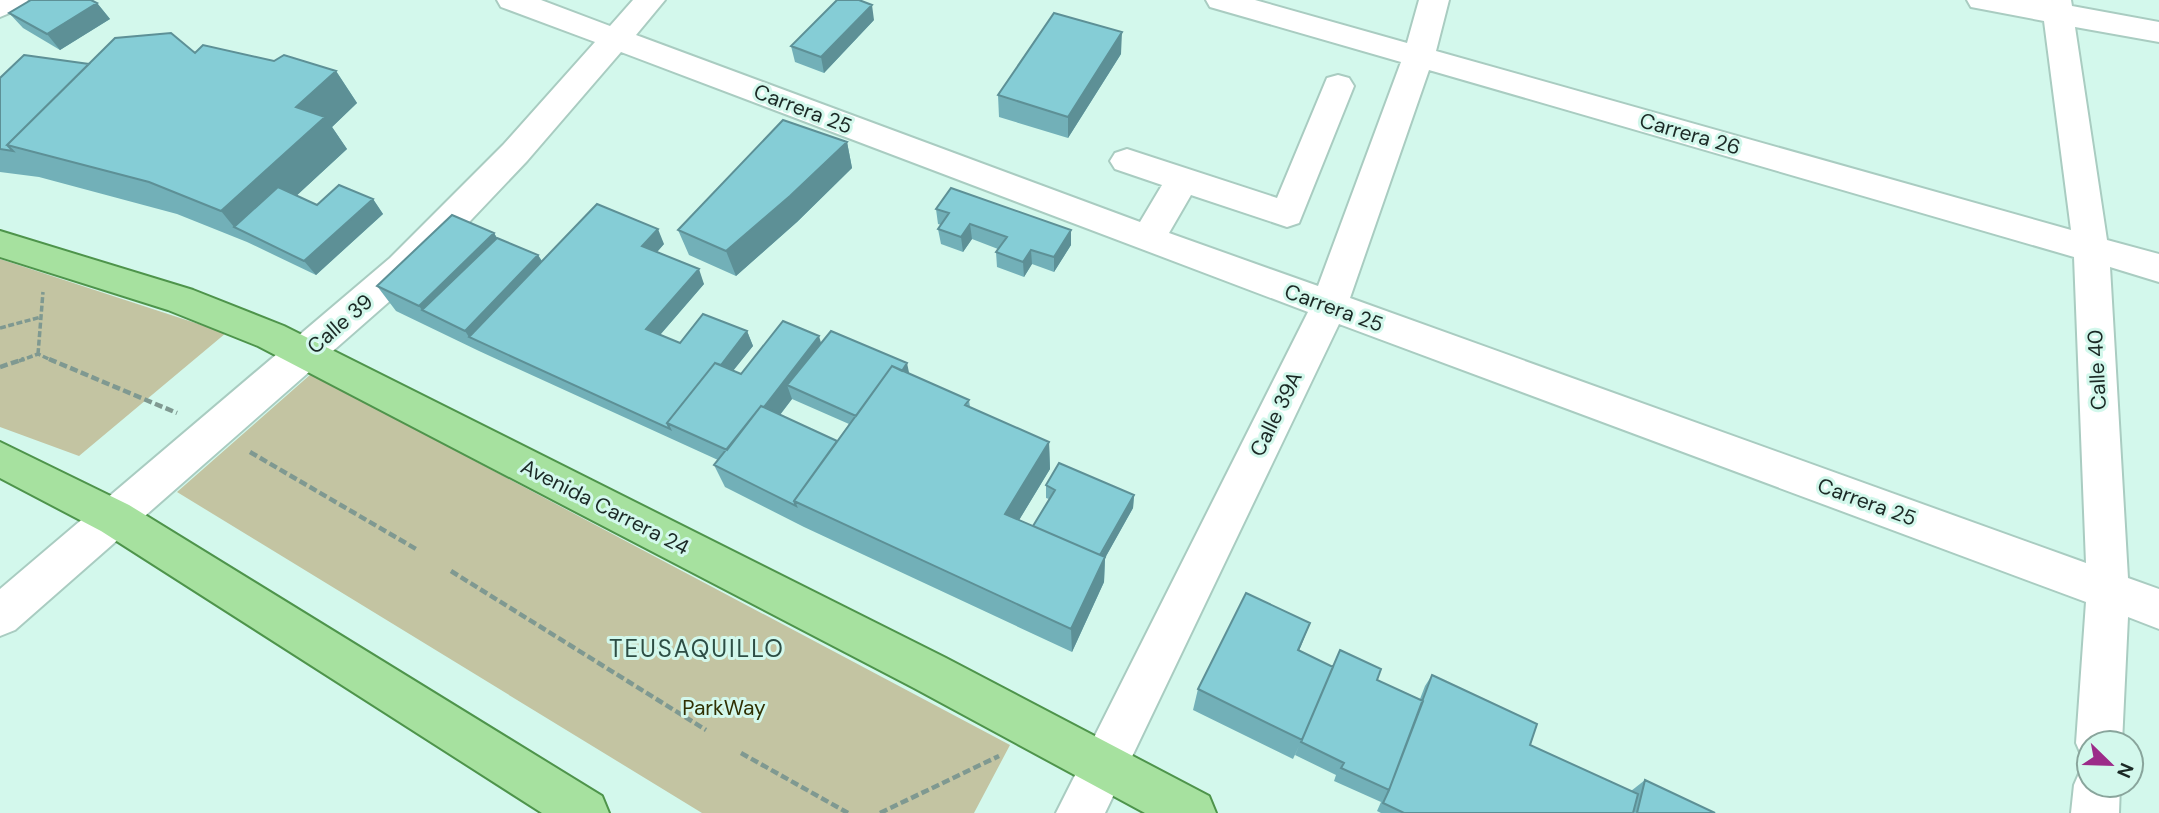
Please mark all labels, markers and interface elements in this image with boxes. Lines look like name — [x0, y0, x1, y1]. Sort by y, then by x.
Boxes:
street label: Carrera 25 — [750, 77, 856, 141]
street label: Carrera 26 — [1636, 106, 1744, 162]
street label: Carrera 25 — [1281, 277, 1387, 339]
street label: Calle 39 — [301, 288, 379, 360]
street label: Calle 40 — [2081, 329, 2113, 411]
street label: Calle 39A — [1243, 367, 1309, 461]
street label: Avenida Carrera 24 — [516, 452, 694, 562]
street label: Carrera 25 — [1814, 471, 1920, 533]
district label: TEUSAQUILLO — [609, 633, 785, 664]
park label: ParkWay — [682, 694, 766, 722]
north arrow — [2075, 729, 2145, 799]
text: N — [2111, 759, 2139, 782]

